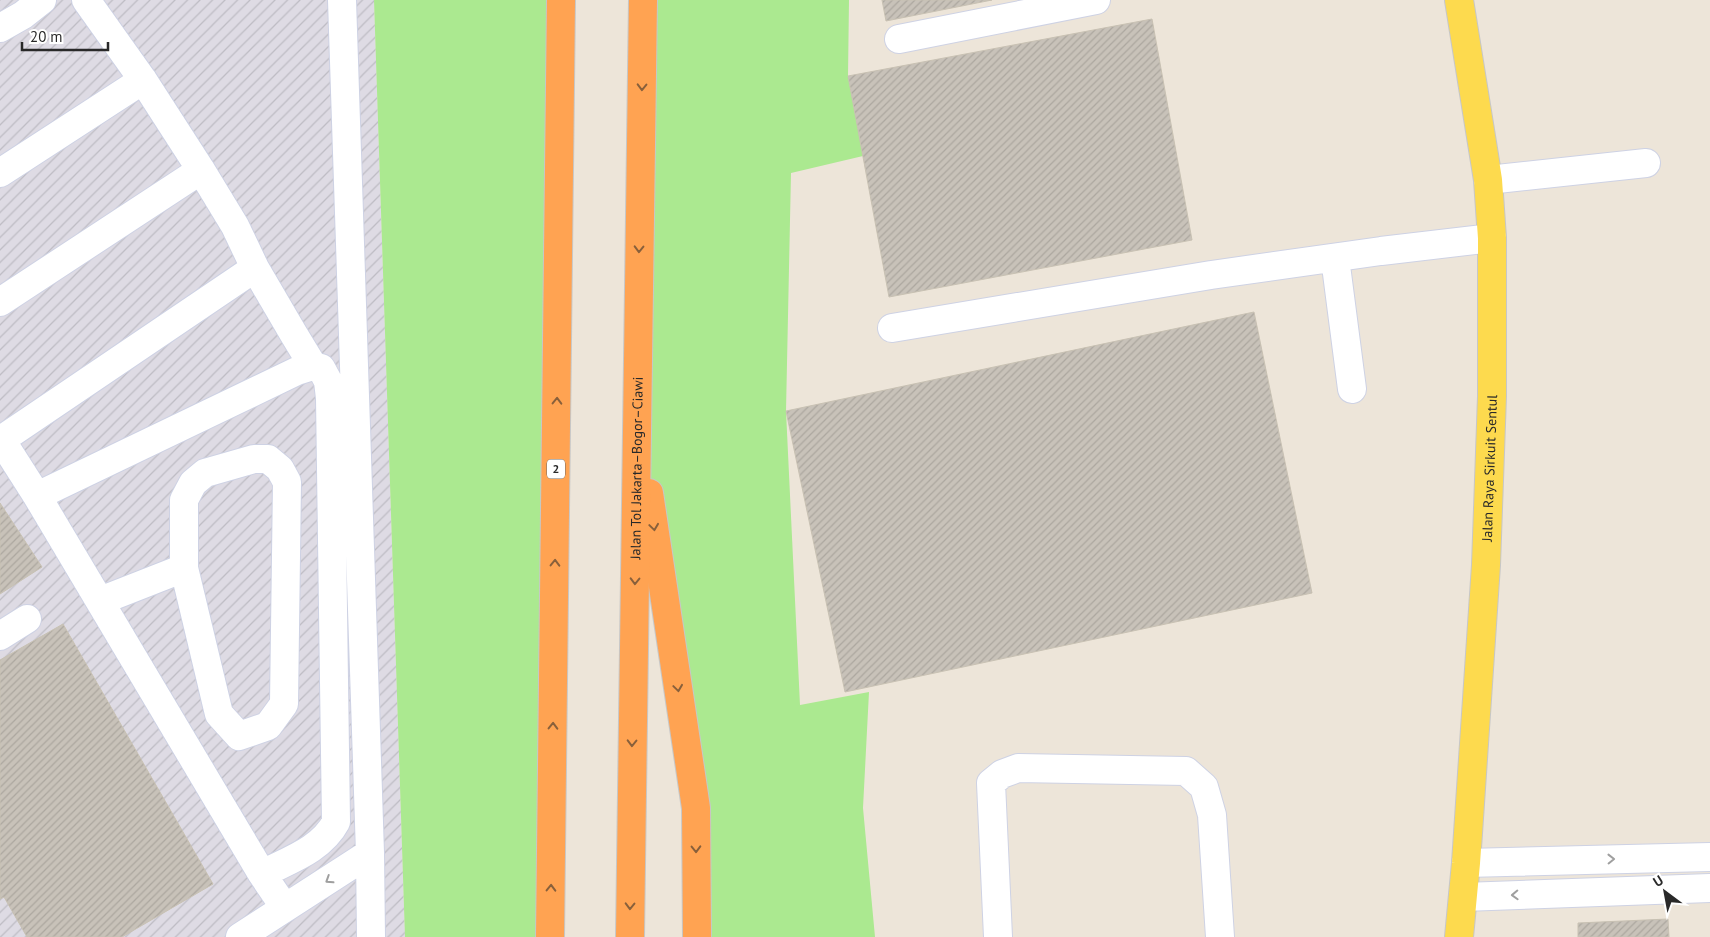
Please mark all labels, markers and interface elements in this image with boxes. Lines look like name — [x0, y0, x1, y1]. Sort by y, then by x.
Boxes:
scale bar — [22, 20, 109, 52]
text: 20 m — [30, 27, 63, 46]
one-way arrow — [636, 83, 647, 91]
one-way arrow — [634, 246, 644, 254]
street label: Jalan Tol Jakarta–Bogor–Ciawi — [626, 377, 647, 561]
street label: Jalan Raya Sirkuit Sentul — [1478, 394, 1501, 543]
one-way arrow — [552, 397, 562, 404]
road number: 2 — [547, 459, 565, 478]
one-way arrow — [649, 523, 659, 531]
one-way arrow — [550, 559, 560, 567]
one-way arrow — [630, 578, 640, 585]
one-way arrow — [672, 684, 683, 692]
one-way arrow — [548, 722, 558, 730]
one-way arrow — [627, 740, 637, 747]
one-way arrow — [691, 846, 701, 853]
one-way arrow — [1607, 854, 1615, 865]
north arrow — [1640, 867, 1690, 917]
text: U — [1650, 871, 1667, 891]
one-way arrow — [325, 873, 334, 883]
one-way arrow — [545, 884, 556, 892]
one-way arrow — [1511, 889, 1519, 900]
one-way arrow — [625, 902, 635, 910]

